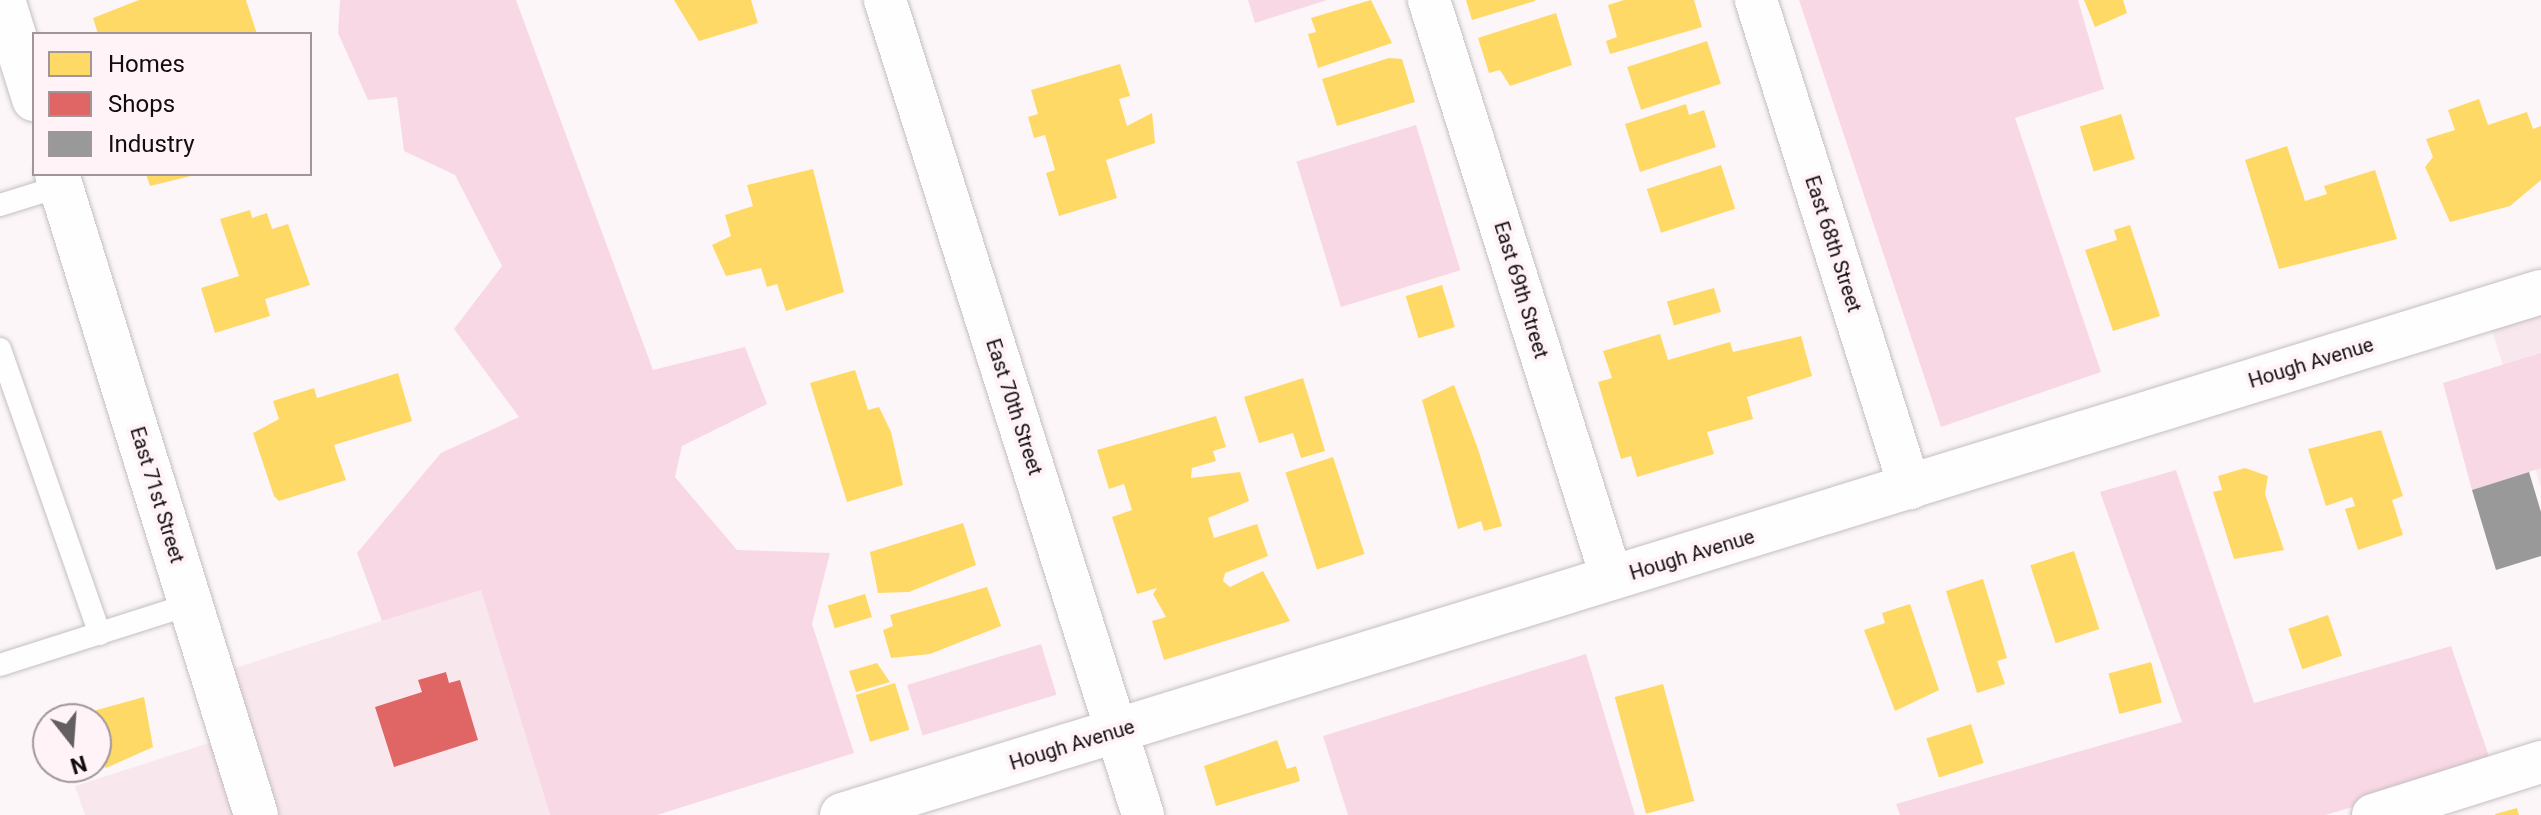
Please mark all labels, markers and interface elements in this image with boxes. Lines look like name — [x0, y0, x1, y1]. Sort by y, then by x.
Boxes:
legend — [32, 32, 312, 176]
text: Homes — [108, 50, 185, 78]
text: Shops — [108, 90, 175, 118]
text: Industry — [108, 130, 194, 158]
street label: East 68th Street — [1800, 173, 1866, 315]
street label: East 69th Street — [1489, 219, 1553, 361]
street label: Hough Avenue — [2246, 333, 2376, 393]
street label: East 70th Street — [981, 336, 1047, 478]
street label: East 71st Street — [125, 424, 189, 566]
street label: Hough Avenue — [1627, 525, 1757, 585]
north arrow — [32, 703, 112, 783]
street label: Hough Avenue — [1007, 715, 1137, 775]
text: N — [67, 750, 90, 779]

